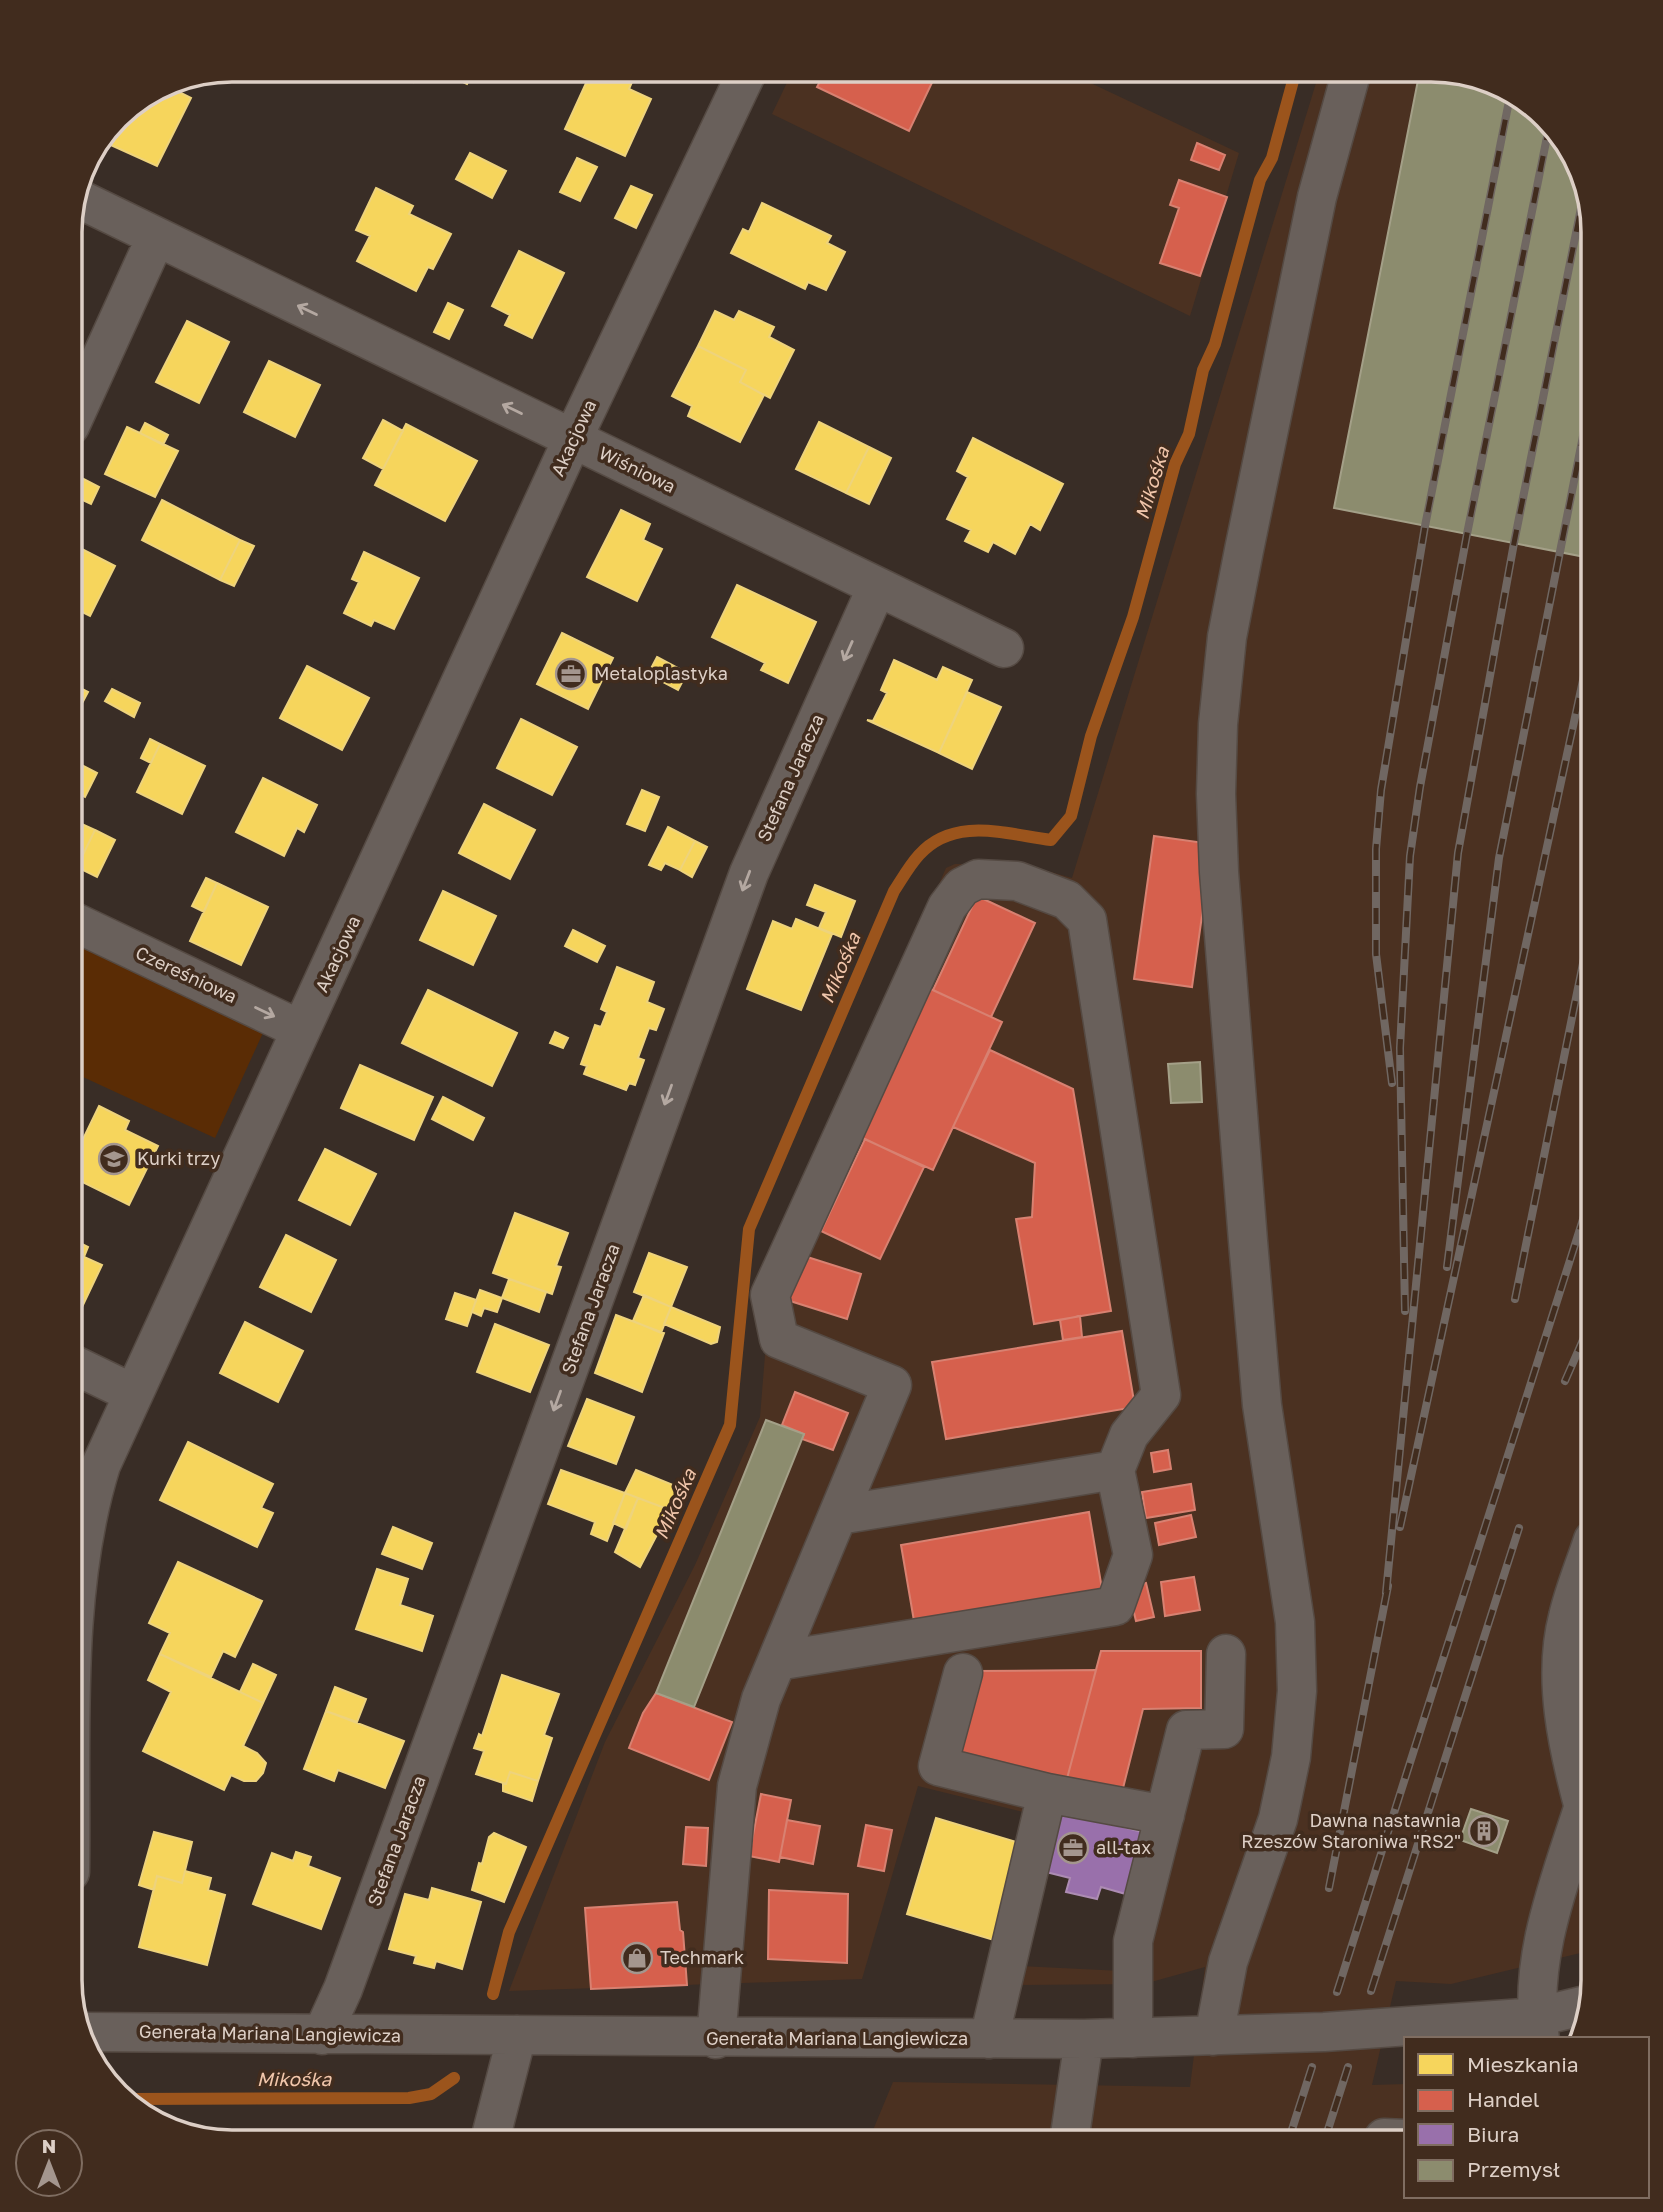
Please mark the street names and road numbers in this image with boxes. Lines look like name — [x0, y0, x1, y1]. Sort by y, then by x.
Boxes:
street label: Akacjowa — [546, 396, 600, 479]
street label: Wiśniowa — [596, 441, 679, 497]
street label: Stefana Jaracza — [752, 711, 828, 845]
street label: Akacjowa — [310, 912, 364, 995]
street label: Czereśniowa — [132, 941, 241, 1007]
street label: Stefana Jaracza — [556, 1240, 624, 1377]
street label: Stefana Jaracza — [362, 1772, 430, 1909]
street label: Generała Mariana Langiewicza — [139, 2020, 401, 2046]
street label: Generała Mariana Langiewicza — [706, 2027, 968, 2049]

